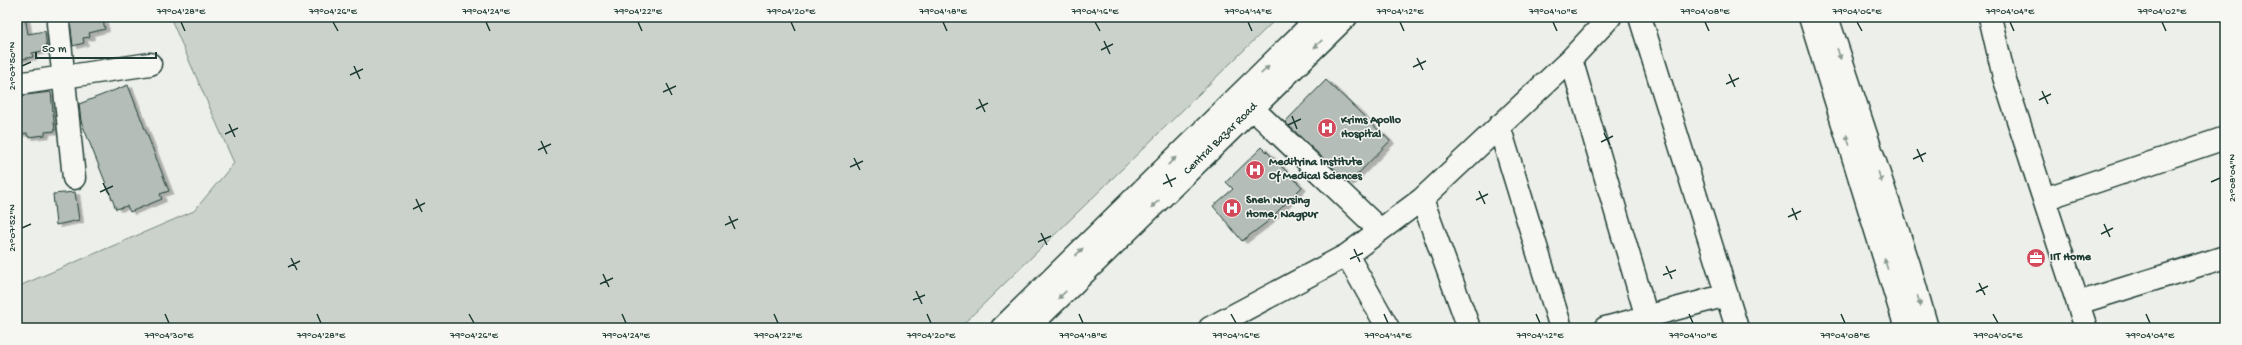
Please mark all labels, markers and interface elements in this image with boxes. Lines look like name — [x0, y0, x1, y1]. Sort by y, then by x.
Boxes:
text: 79°04'28"E — [156, 6, 206, 18]
text: 79°04'26"E — [308, 6, 358, 18]
text: 79°04'24"E — [461, 6, 511, 18]
text: 79°04'22"E — [613, 6, 663, 18]
text: 79°04'20"E — [766, 6, 816, 18]
text: 79°04'18"E — [918, 6, 968, 18]
text: 79°04'16"E — [1070, 6, 1119, 18]
text: 79°04'14"E — [1224, 6, 1272, 18]
text: 79°04'12"E — [1376, 6, 1424, 18]
text: 79°04'10"E — [1528, 6, 1578, 18]
text: 79°04'08"E — [1679, 6, 1730, 18]
text: 79°04'06"E — [1832, 6, 1882, 18]
text: 79°04'04"E — [1985, 6, 2035, 18]
text: 79°04'02"E — [2137, 6, 2187, 18]
scale bar — [36, 34, 156, 60]
one-way arrow — [1313, 39, 1323, 49]
text: 21°07'50"N — [7, 41, 19, 90]
text: 50 m — [42, 43, 67, 57]
one-way arrow — [1836, 48, 1842, 60]
one-way arrow — [1260, 65, 1270, 74]
street label: Central Bazar Road — [1181, 99, 1262, 178]
place label: Krims Apollo Hospital — [1340, 114, 1402, 142]
hospital icon: Krims Apollo Hospital — [1316, 117, 1338, 139]
one-way arrow — [1845, 133, 1851, 145]
text: 21°08'04"N — [2227, 153, 2239, 202]
one-way arrow — [1167, 156, 1177, 166]
place label: Meditrina Institute Of Medical Sciences — [1269, 156, 1363, 184]
hospital icon: Meditrina Institute Of Medical Sciences — [1244, 159, 1266, 181]
one-way arrow — [1877, 172, 1883, 184]
place label: Sneh Nursing Home, Nagpur — [1246, 194, 1319, 222]
hospital icon: Sneh Nursing Home, Nagpur — [1221, 197, 1243, 219]
one-way arrow — [1150, 199, 1160, 209]
text: 21°07'52"N — [7, 204, 19, 252]
one-way arrow — [1074, 247, 1084, 257]
office icon: IIT Home — [2025, 247, 2047, 269]
place label: IIT Home — [2050, 251, 2092, 265]
one-way arrow — [1883, 258, 1889, 270]
one-way arrow — [1057, 290, 1067, 300]
one-way arrow — [1916, 296, 1922, 308]
text: 79°04'30"E — [144, 330, 194, 342]
text: 79°04'28"E — [296, 330, 346, 342]
text: 79°04'26"E — [449, 330, 499, 342]
text: 79°04'24"E — [601, 330, 651, 342]
text: 79°04'22"E — [753, 330, 803, 342]
text: 79°04'20"E — [906, 330, 956, 342]
text: 79°04'18"E — [1058, 330, 1108, 342]
text: 79°04'16"E — [1211, 330, 1260, 342]
text: 79°04'14"E — [1364, 330, 1412, 342]
text: 79°04'12"E — [1516, 330, 1564, 342]
text: 79°04'10"E — [1668, 330, 1718, 342]
text: 79°04'08"E — [1819, 330, 1870, 342]
text: 79°04'06"E — [1973, 330, 2023, 342]
text: 79°04'04"E — [2125, 330, 2175, 342]

